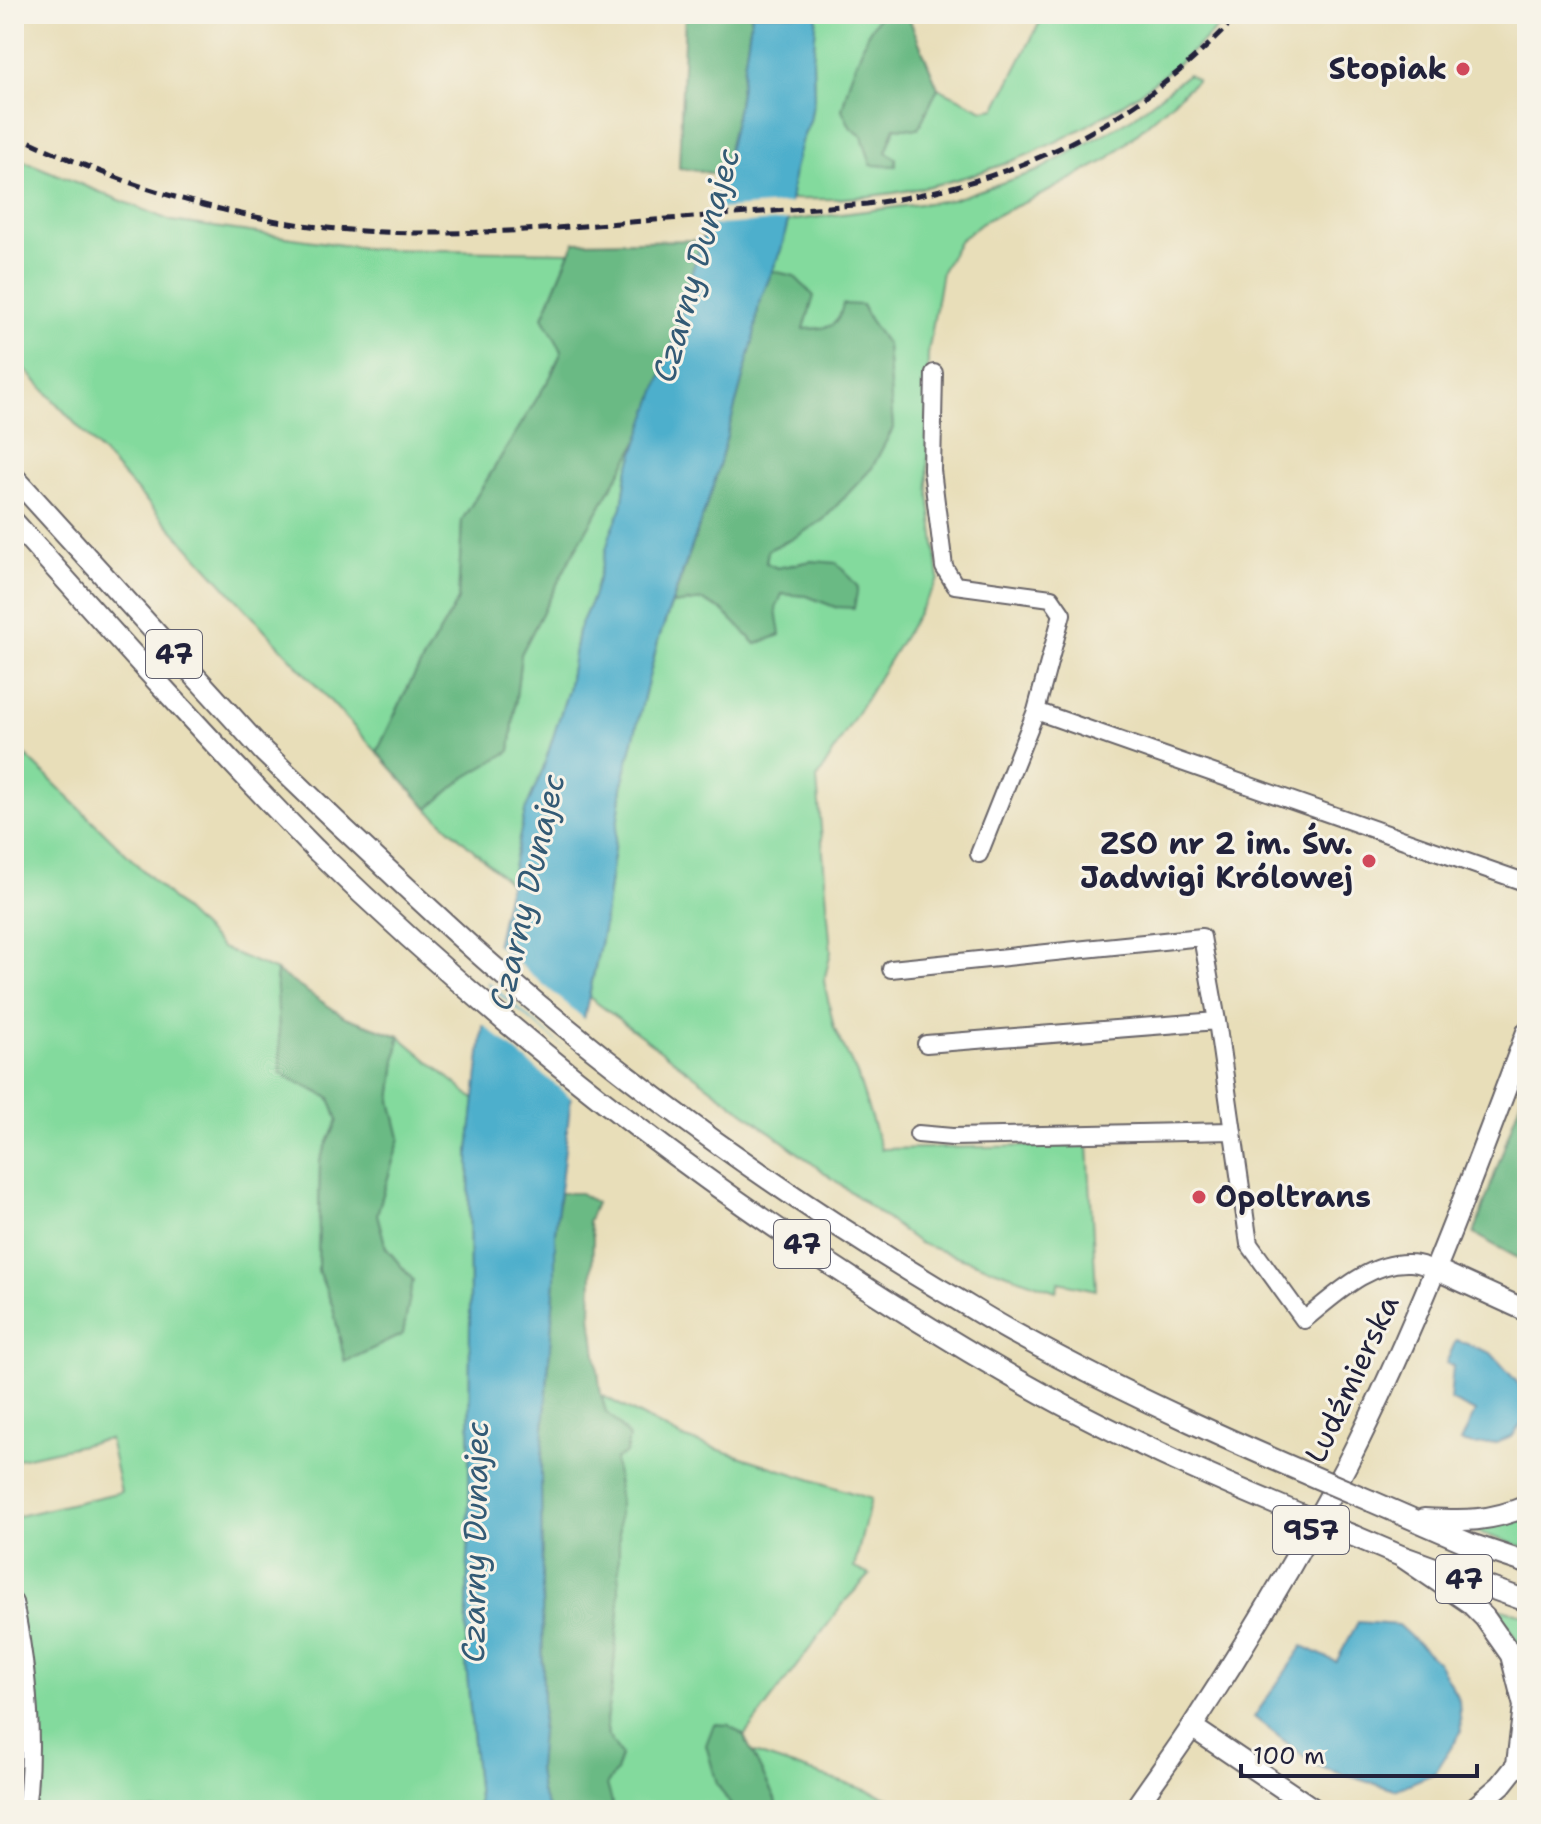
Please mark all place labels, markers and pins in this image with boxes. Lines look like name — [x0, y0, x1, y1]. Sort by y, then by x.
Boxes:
place label: Stopiak — [1329, 48, 1447, 89]
marker: Stopiak — [1454, 60, 1472, 78]
place label: ZSO nr 2 im. Św. Jadwigi Królowej — [1080, 822, 1353, 898]
marker: ZSO nr 2 im. Św. Jadwigi Królowej — [1360, 852, 1378, 870]
place label: Opoltrans — [1215, 1176, 1371, 1217]
marker: Opoltrans — [1190, 1188, 1208, 1206]

